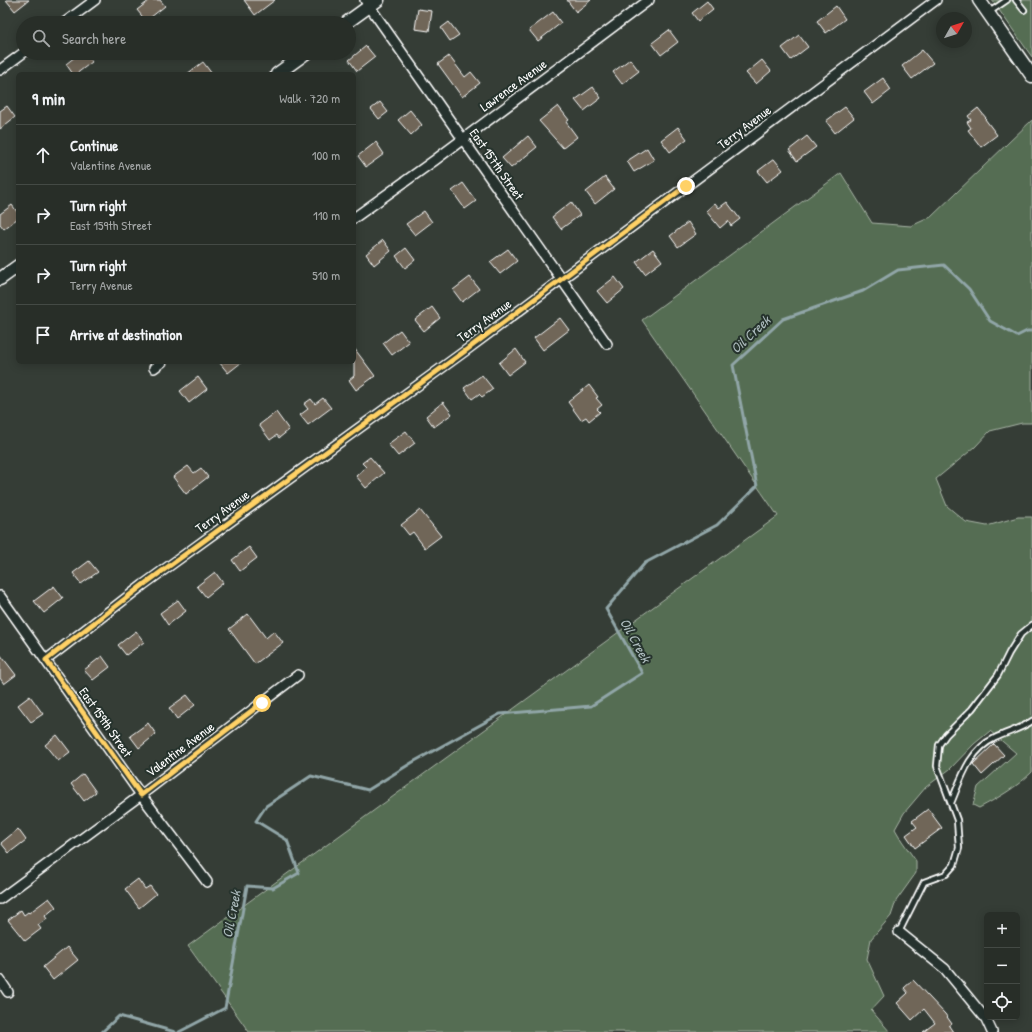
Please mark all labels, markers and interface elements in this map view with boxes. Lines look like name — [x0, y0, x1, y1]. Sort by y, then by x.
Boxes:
north arrow — [936, 12, 972, 48]
search box — [16, 16, 356, 60]
icon: search — [30, 27, 52, 49]
text: Search here — [62, 28, 126, 49]
street label: Lawrence Avenue — [476, 55, 550, 115]
text: 9 min — [32, 87, 65, 110]
text: Walk · 720 m — [279, 89, 340, 107]
street label: Terry Avenue — [714, 101, 774, 153]
street label: East 157th Street — [466, 125, 529, 204]
text: Continue — [70, 135, 118, 156]
icon: ahead — [32, 144, 54, 166]
text: 100 m — [312, 146, 340, 164]
text: Valentine Avenue — [70, 156, 151, 174]
route end — [677, 177, 695, 195]
text: Turn right — [70, 195, 126, 216]
icon: right — [32, 204, 54, 226]
text: 110 m — [313, 206, 340, 224]
text: East 159th Street — [70, 216, 151, 234]
text: Turn right — [70, 255, 126, 276]
icon: right — [32, 264, 54, 286]
text: 510 m — [312, 266, 340, 284]
text: Terry Avenue — [70, 276, 133, 294]
street label: Terry Avenue — [453, 294, 515, 346]
water label: Oil Creek — [726, 310, 775, 357]
icon: arrive — [32, 324, 54, 346]
text: Arrive at destination — [70, 324, 182, 345]
street label: Terry Avenue — [191, 485, 253, 537]
water label: Oil Creek — [616, 614, 656, 667]
street label: East 159th Street — [75, 683, 137, 761]
route start — [253, 694, 271, 712]
street label: Valentine Avenue — [142, 717, 218, 781]
water label: Oil Creek — [217, 888, 245, 939]
map controls — [984, 912, 1020, 1020]
button: + — [984, 912, 1020, 948]
button: − — [984, 948, 1020, 984]
button: locate — [984, 984, 1020, 1020]

